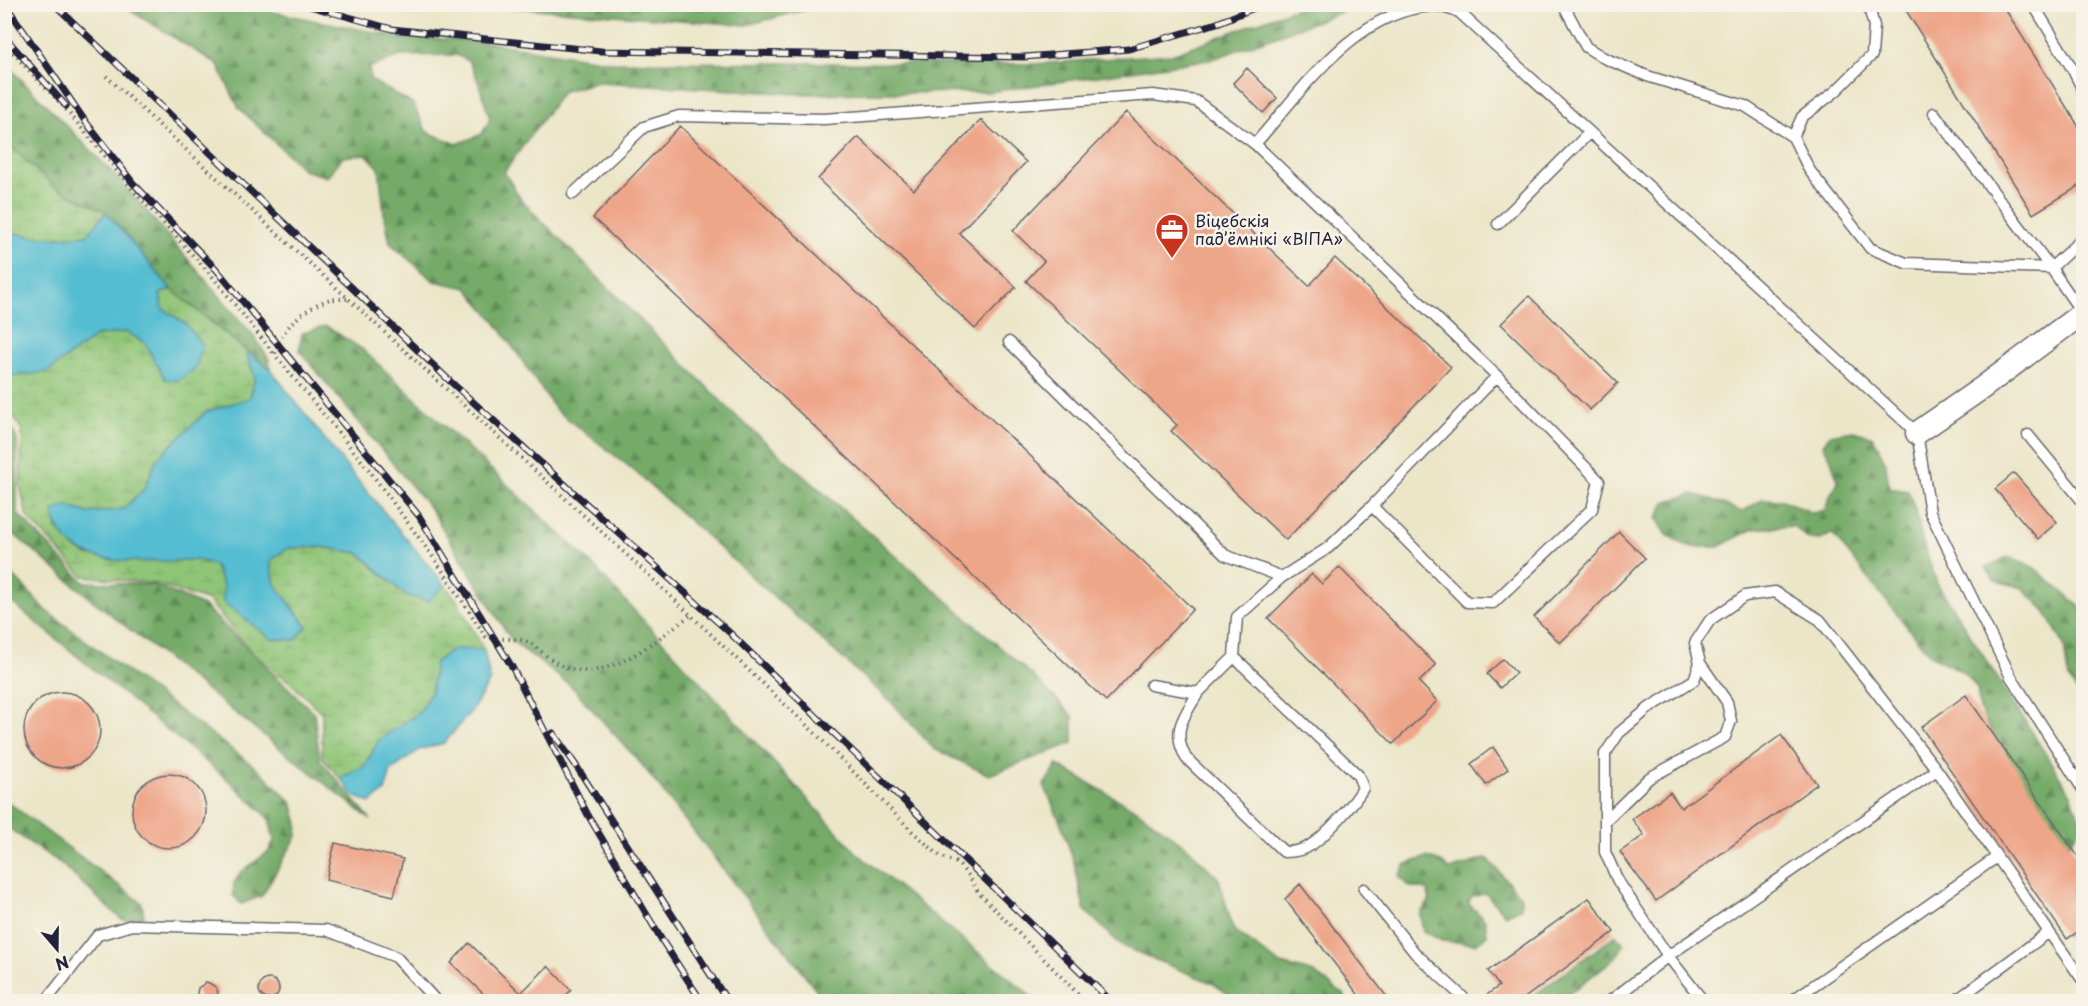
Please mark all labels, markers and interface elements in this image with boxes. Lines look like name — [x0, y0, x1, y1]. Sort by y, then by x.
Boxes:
place label: Віцебскія падʼёмнікі «ВІПА» — [1195, 208, 1343, 250]
office icon: Віцебскія падʼёмнікі «ВІПА» — [1154, 212, 1190, 259]
north arrow — [27, 919, 87, 979]
text: N — [52, 951, 73, 977]

